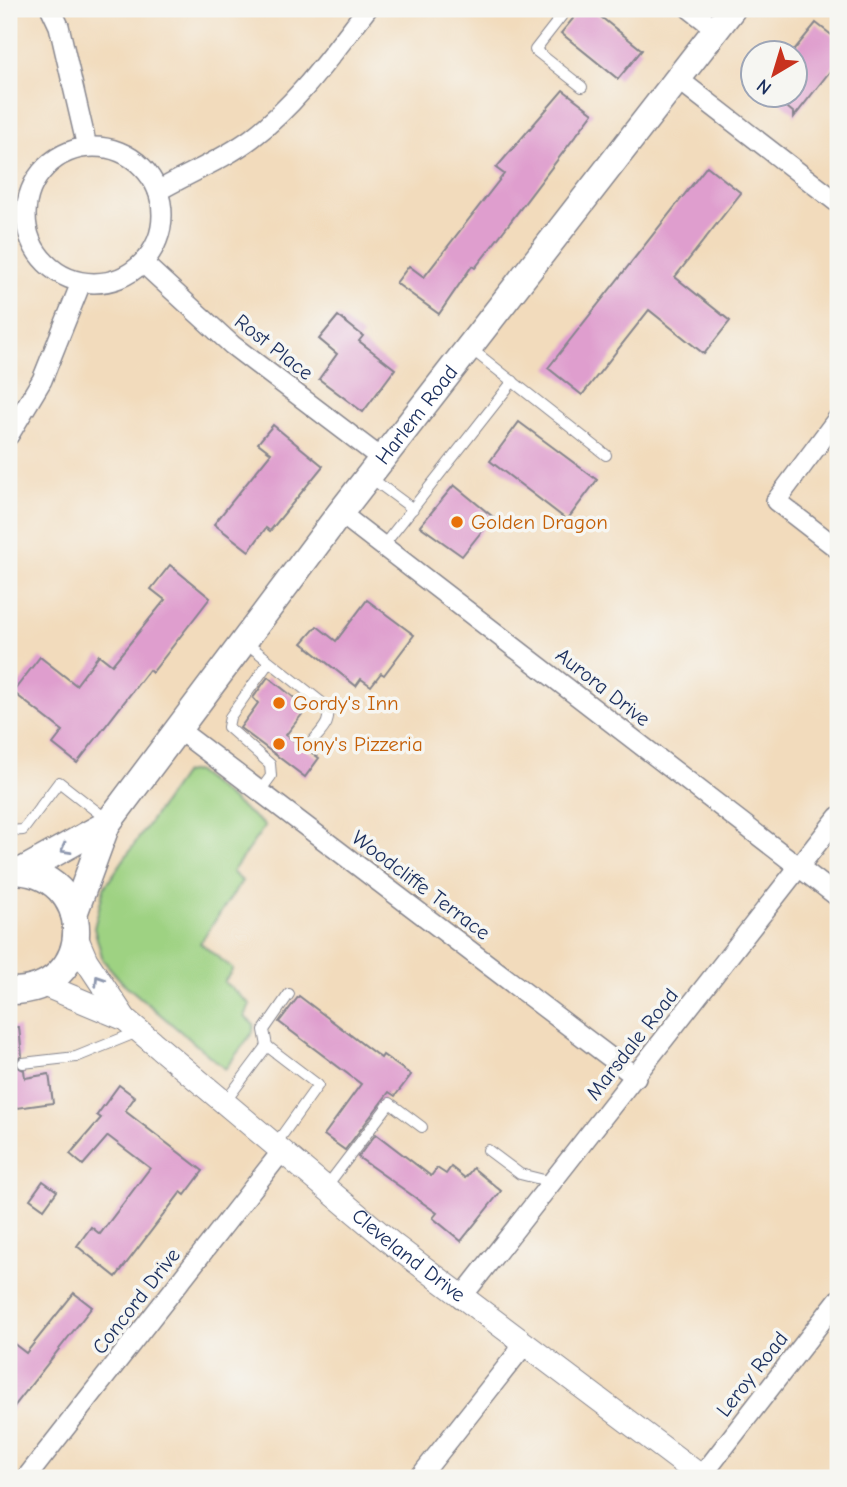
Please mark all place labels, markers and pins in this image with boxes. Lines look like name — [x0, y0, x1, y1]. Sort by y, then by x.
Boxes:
place label: Golden Dragon — [471, 510, 608, 534]
marker: Golden Dragon — [449, 514, 465, 530]
place label: Gordy's Inn — [293, 691, 399, 715]
marker: Gordy's Inn — [271, 695, 287, 711]
place label: Tony's Pizzeria — [293, 732, 423, 756]
marker: Tony's Pizzeria — [271, 736, 287, 752]

